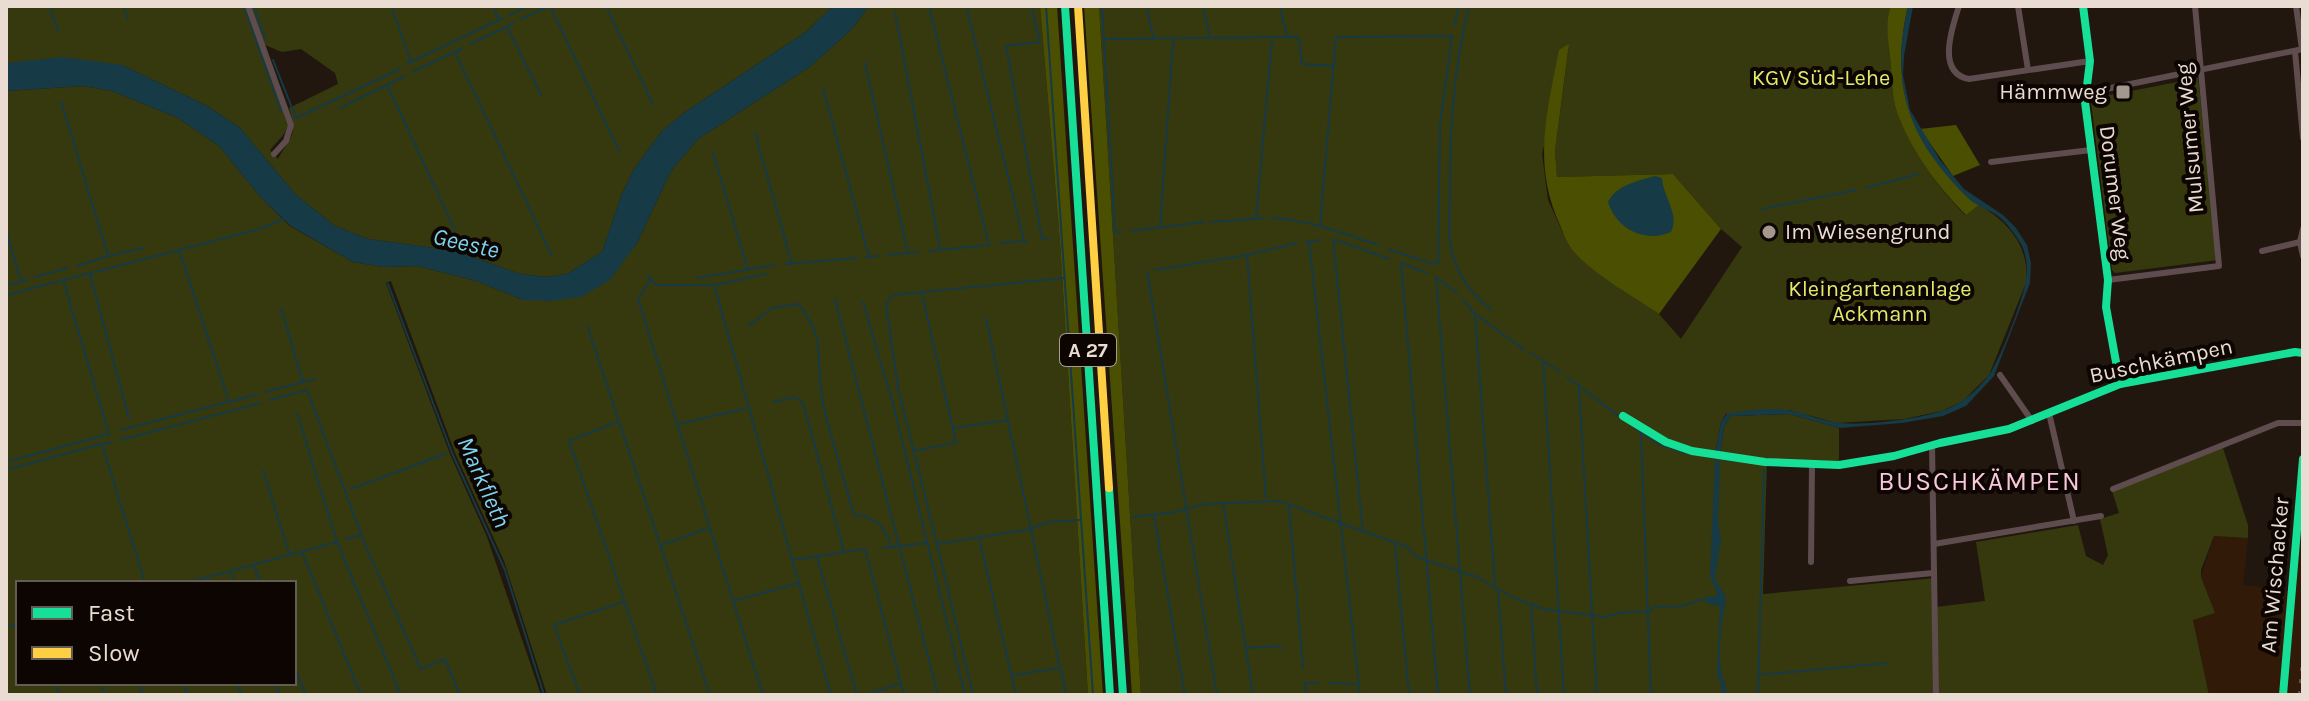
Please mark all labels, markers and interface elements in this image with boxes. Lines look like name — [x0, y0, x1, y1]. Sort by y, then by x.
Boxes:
street label: Mulsumer Weg — [2170, 61, 2210, 214]
park label: KGV Süd-Lehe — [1752, 65, 1890, 91]
place label: Hämmweg — [1999, 79, 2108, 105]
marker: Hämmweg — [2114, 83, 2132, 101]
street label: Dorumer Weg — [2094, 124, 2136, 262]
place label: Im Wiesengrund — [1785, 219, 1951, 245]
water label: Geeste — [430, 222, 502, 264]
marker: Im Wiesengrund — [1760, 223, 1778, 241]
park label: Kleingartenanlage Ackmann — [1788, 276, 1972, 327]
street label: Buschkämpen — [2087, 333, 2235, 389]
road number: A 27 — [1060, 334, 1116, 366]
water label: Markfleth — [452, 432, 516, 532]
district label: BUSCHKÄMPEN — [1878, 466, 2082, 497]
street label: Am Wischacker — [2255, 496, 2295, 654]
legend — [16, 581, 296, 685]
text: Fast — [88, 599, 135, 627]
text: Slow — [88, 639, 140, 667]

